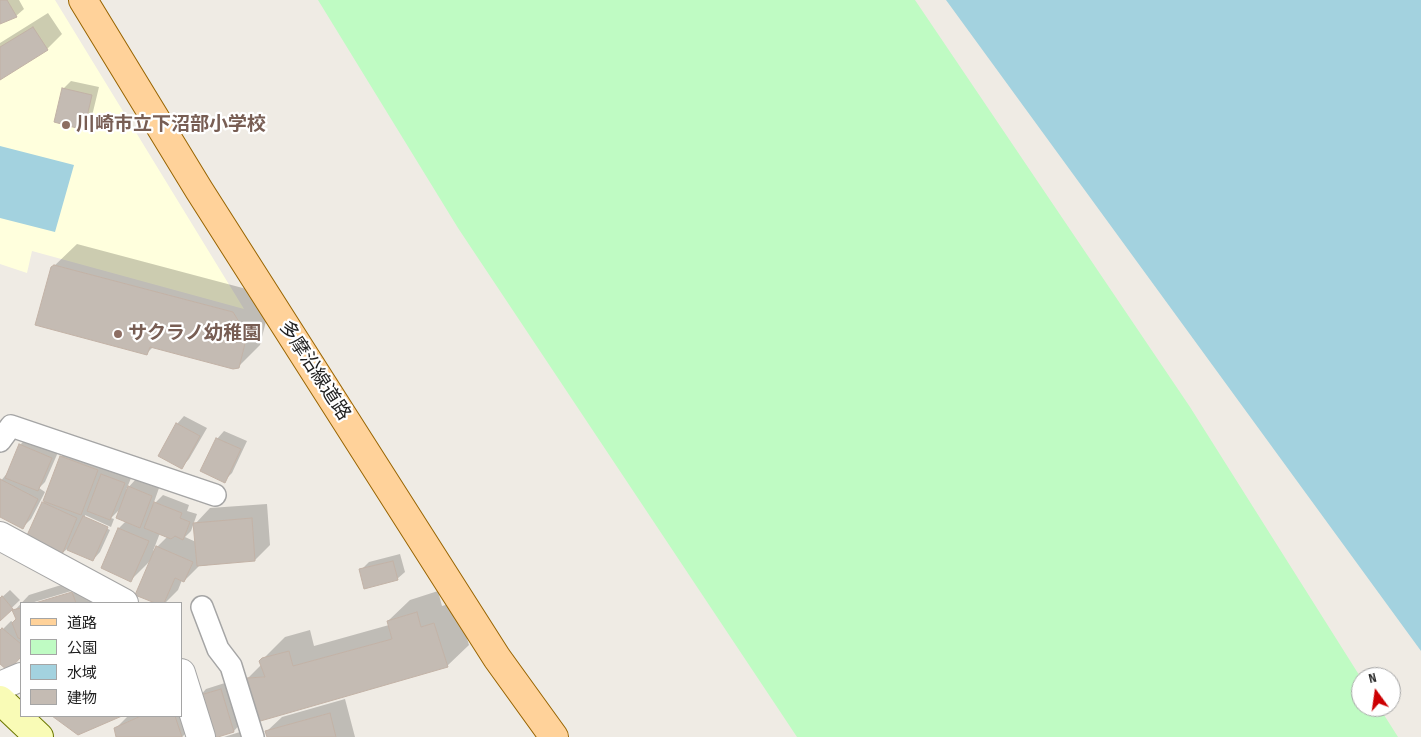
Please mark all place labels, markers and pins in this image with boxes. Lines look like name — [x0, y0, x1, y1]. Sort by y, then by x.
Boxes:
place label: 川崎市立下沼部小学校 — [76, 114, 266, 136]
marker: 川崎市立下沼部小学校 — [60, 119, 72, 131]
place label: サクラノ幼稚園 — [128, 323, 261, 345]
marker: サクラノ幼稚園 — [112, 328, 124, 340]

